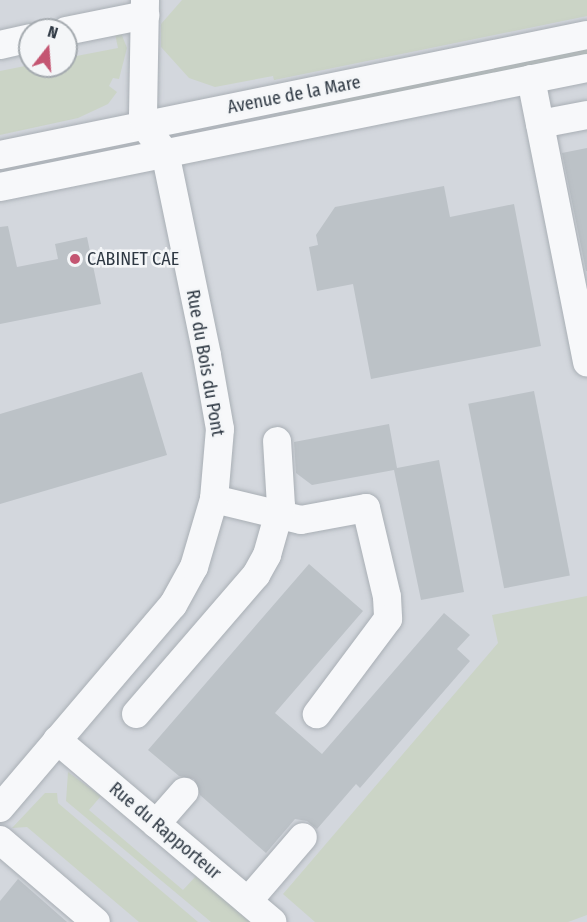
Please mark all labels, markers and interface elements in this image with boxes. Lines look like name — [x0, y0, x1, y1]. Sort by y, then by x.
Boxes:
north arrow — [18, 18, 78, 78]
text: N — [45, 22, 60, 43]
street label: Avenue de la Mare — [226, 72, 362, 118]
place label: CABINET CAE — [87, 248, 179, 270]
marker: CABINET CAE — [68, 252, 82, 266]
street label: Rue du Bois du Pont — [181, 288, 229, 438]
street label: Rue du Rapporteur — [105, 778, 225, 884]

